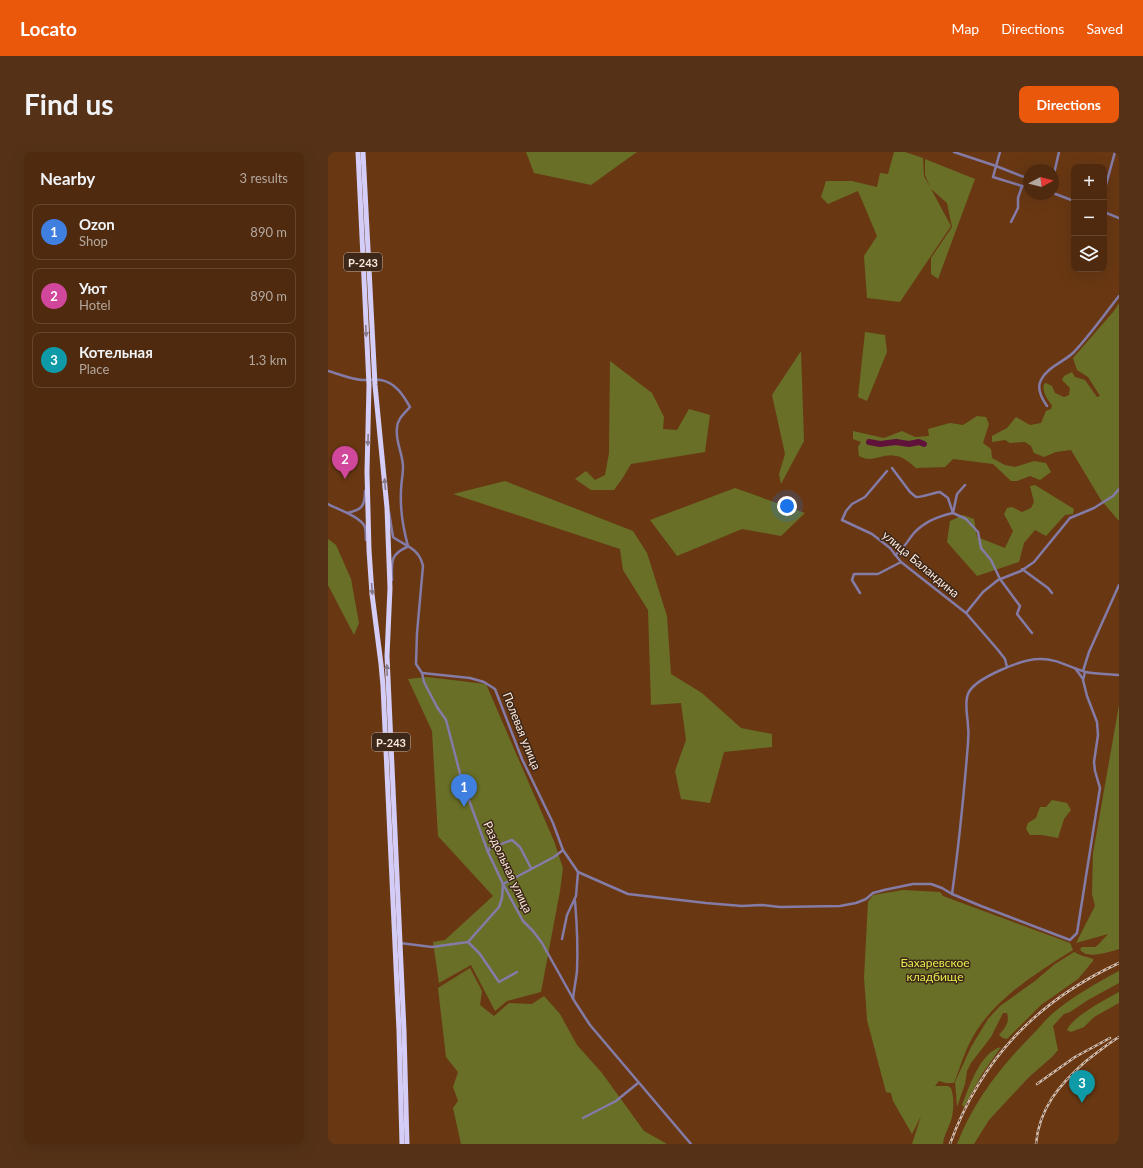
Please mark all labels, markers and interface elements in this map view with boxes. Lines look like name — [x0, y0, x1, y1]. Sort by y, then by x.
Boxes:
text: Locato — [20, 17, 77, 40]
text: Map — [952, 20, 979, 37]
text: Directions — [1001, 20, 1064, 37]
text: Saved — [1086, 20, 1123, 37]
button: Directions — [1019, 86, 1119, 123]
text: Find us — [24, 87, 114, 121]
north arrow — [1023, 164, 1059, 200]
map controls — [1071, 164, 1107, 272]
button: + — [1071, 164, 1107, 200]
text: Nearby — [40, 168, 95, 189]
text: 3 results — [240, 170, 288, 186]
button: − — [1071, 200, 1107, 236]
text: Ozon — [79, 215, 115, 233]
text: 1 — [50, 224, 58, 240]
text: 890 m — [250, 224, 287, 240]
text: Shop — [79, 233, 108, 249]
button: layers — [1071, 236, 1107, 272]
road number: Р-243 — [344, 253, 382, 271]
text: Уют — [79, 279, 107, 297]
text: 2 — [50, 288, 58, 304]
text: 890 m — [250, 288, 287, 304]
text: Hotel — [79, 297, 111, 313]
one-way arrow — [363, 325, 370, 337]
text: Котельная — [79, 343, 153, 361]
text: 3 — [50, 352, 58, 368]
text: 1.3 km — [248, 352, 287, 368]
text: Place — [79, 361, 109, 377]
one-way arrow — [365, 434, 371, 447]
pin: 2 — [332, 446, 358, 479]
one-way arrow — [382, 478, 389, 490]
your location — [777, 496, 797, 516]
street label: улица Баландина — [879, 527, 963, 601]
one-way arrow — [368, 583, 375, 595]
one-way arrow — [384, 664, 391, 676]
street label: Полевая улица — [500, 690, 544, 772]
road number: Р-243 — [372, 733, 410, 751]
pin: 1 — [451, 774, 477, 807]
street label: Раздольная улица — [480, 819, 536, 915]
park label: Бахаревское кладбище — [900, 955, 970, 984]
pin: 3 — [1069, 1070, 1095, 1103]

